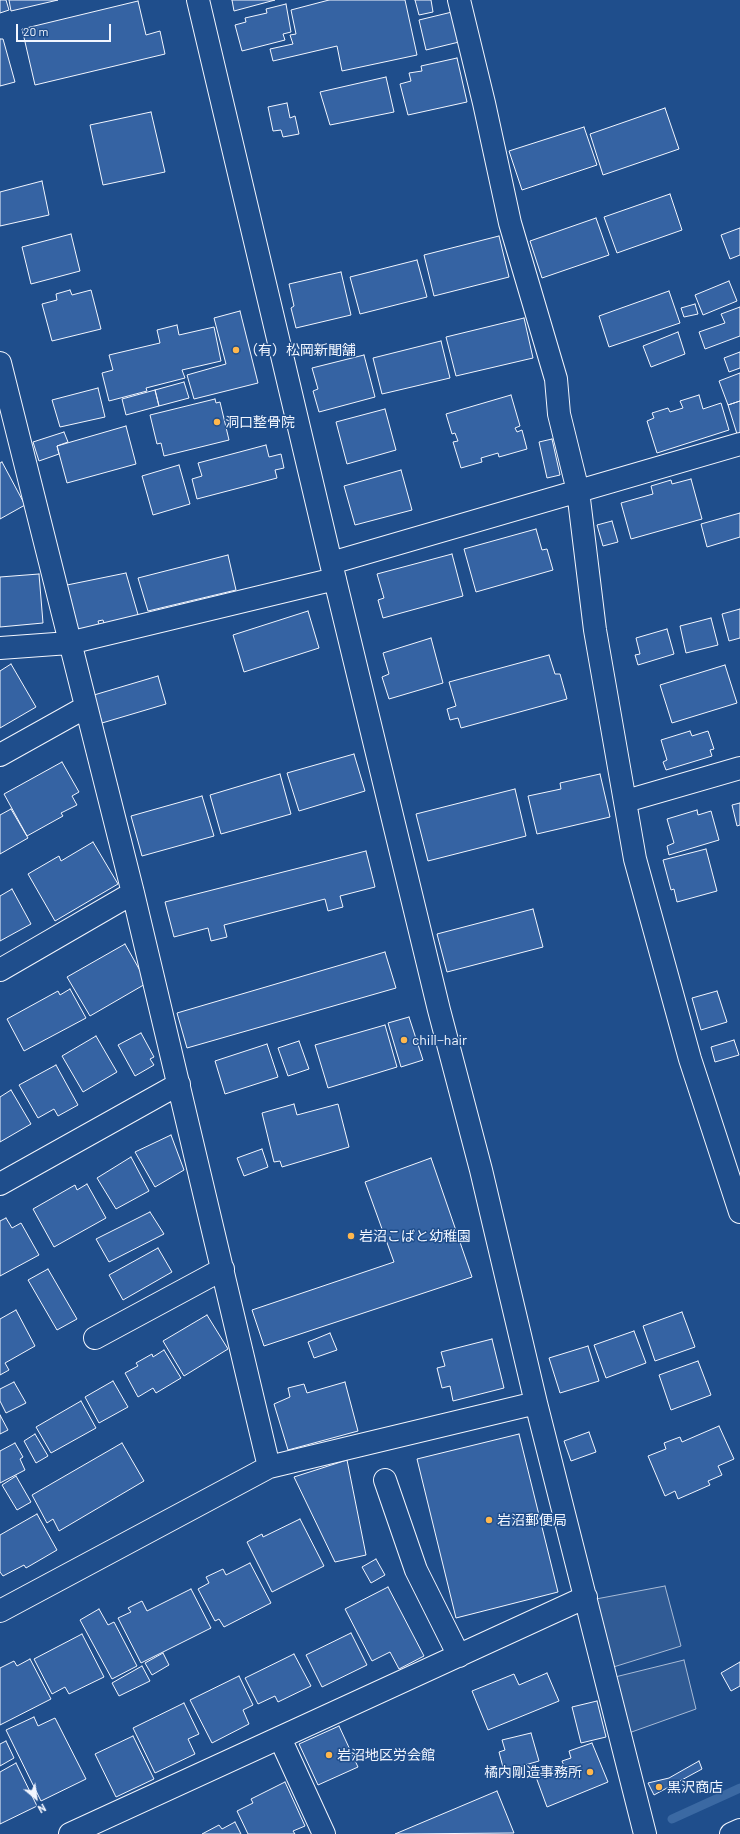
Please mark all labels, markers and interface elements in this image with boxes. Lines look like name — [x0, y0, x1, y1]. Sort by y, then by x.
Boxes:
scale bar — [18, 16, 113, 42]
text: 20 m — [23, 24, 49, 38]
place label: （有）松岡新聞舗 — [244, 342, 356, 358]
marker: （有）松岡新聞舗 — [231, 345, 241, 355]
place label: 洞口整骨院 — [225, 414, 295, 430]
marker: 洞口整骨院 — [212, 417, 222, 427]
place label: chill−hair — [412, 1032, 467, 1048]
marker: chill−hair — [399, 1035, 409, 1045]
place label: 岩沼こばと幼稚園 — [359, 1228, 471, 1244]
marker: 岩沼こばと幼稚園 — [346, 1231, 356, 1241]
place label: 岩沼郵便局 — [497, 1512, 567, 1528]
marker: 岩沼郵便局 — [484, 1515, 494, 1525]
place label: 岩沼地区労会館 — [337, 1747, 435, 1763]
marker: 岩沼地区労会館 — [324, 1750, 334, 1760]
place label: 橘内剛造事務所 — [484, 1764, 582, 1780]
marker: 橘内剛造事務所 — [585, 1767, 595, 1777]
north arrow — [16, 1778, 56, 1818]
place label: 黒沢商店 — [667, 1779, 723, 1795]
marker: 黒沢商店 — [654, 1782, 664, 1792]
text: N — [36, 1801, 48, 1816]

